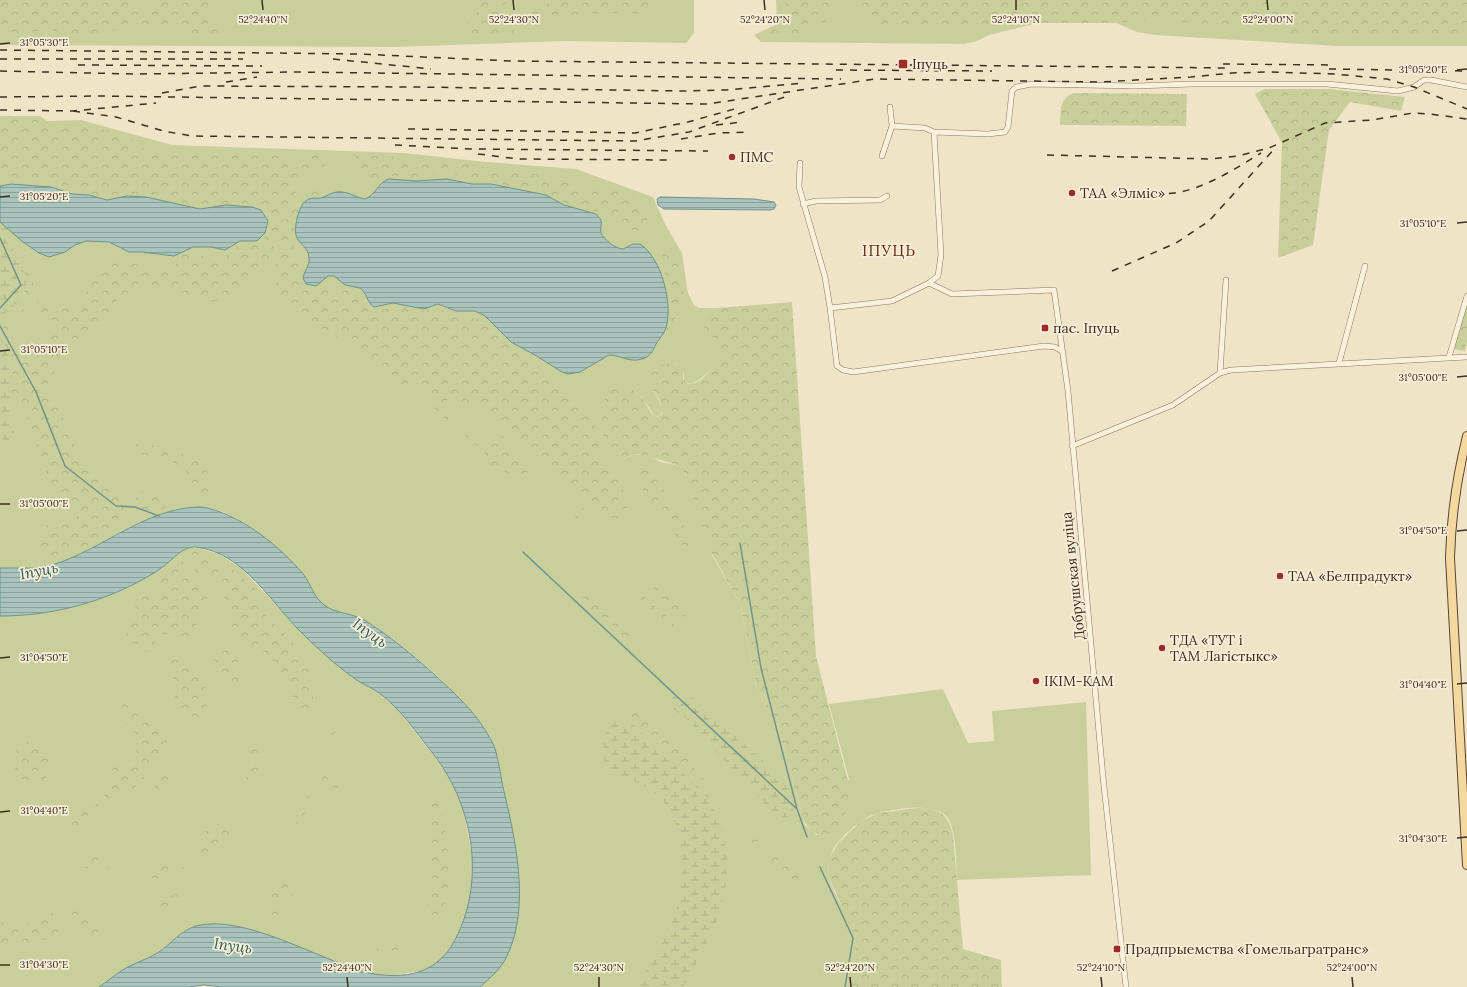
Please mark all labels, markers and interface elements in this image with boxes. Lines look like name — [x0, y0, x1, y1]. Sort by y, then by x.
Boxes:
text: 52°24'40"N — [238, 13, 288, 26]
text: 52°24'30"N — [489, 13, 540, 26]
text: 52°24'20"N — [740, 13, 790, 26]
text: 52°24'10"N — [992, 13, 1041, 26]
text: 52°24'00"N — [1243, 13, 1294, 26]
text: 31°05'30"E — [20, 36, 68, 49]
place label: Іпуць — [912, 55, 948, 73]
marker: Іпуць — [897, 58, 909, 70]
text: 31°05'20"E — [1399, 63, 1447, 76]
place label: ПМС — [740, 148, 774, 166]
marker: ПМС — [727, 152, 737, 162]
place label: ТАА «Элміс» — [1080, 184, 1165, 202]
marker: ТАА «Элміс» — [1067, 188, 1077, 198]
text: 31°05'20"E — [20, 190, 68, 203]
text: 31°05'10"E — [1400, 217, 1446, 230]
district label: ІПУЦЬ — [862, 240, 916, 260]
place label: пас. Іпуць — [1053, 319, 1120, 337]
marker: пас. Іпуць — [1040, 323, 1050, 333]
text: 31°05'10"E — [21, 343, 67, 356]
text: 31°05'00"E — [1398, 371, 1448, 384]
text: 31°05'00"E — [19, 497, 69, 510]
street label: Добрушская вуліца — [1057, 511, 1089, 641]
text: 31°04'50"E — [1399, 524, 1447, 537]
water label: Іпуць — [18, 558, 60, 584]
place label: ТАА «Белпрадукт» — [1288, 567, 1412, 585]
marker: ТАА «Белпрадукт» — [1275, 571, 1285, 581]
water label: Іпуць — [349, 614, 391, 652]
place label: ТДА «ТУТ і ТАМ Лагістыкс» — [1170, 631, 1278, 665]
marker: ТДА «ТУТ і ТАМ Лагістыкс» — [1157, 643, 1167, 653]
text: 31°04'50"E — [20, 651, 68, 664]
place label: ІКІМ-КАМ — [1044, 672, 1114, 690]
marker: ІКІМ-КАМ — [1031, 676, 1041, 686]
text: 31°04'40"E — [1399, 678, 1447, 691]
text: 31°04'40"E — [20, 804, 68, 817]
text: 31°04'30"E — [1399, 832, 1447, 845]
water label: Іпуць — [213, 933, 253, 958]
place label: Прадпрыемства «Гомельагратранс» — [1125, 940, 1369, 958]
marker: Прадпрыемства «Гомельагратранс» — [1112, 944, 1122, 954]
text: 31°04'30"E — [20, 958, 68, 971]
text: 52°24'40"N — [322, 961, 372, 974]
text: 52°24'30"N — [574, 961, 625, 974]
text: 52°24'20"N — [825, 961, 875, 974]
text: 52°24'10"N — [1077, 961, 1126, 974]
text: 52°24'00"N — [1327, 961, 1378, 974]

